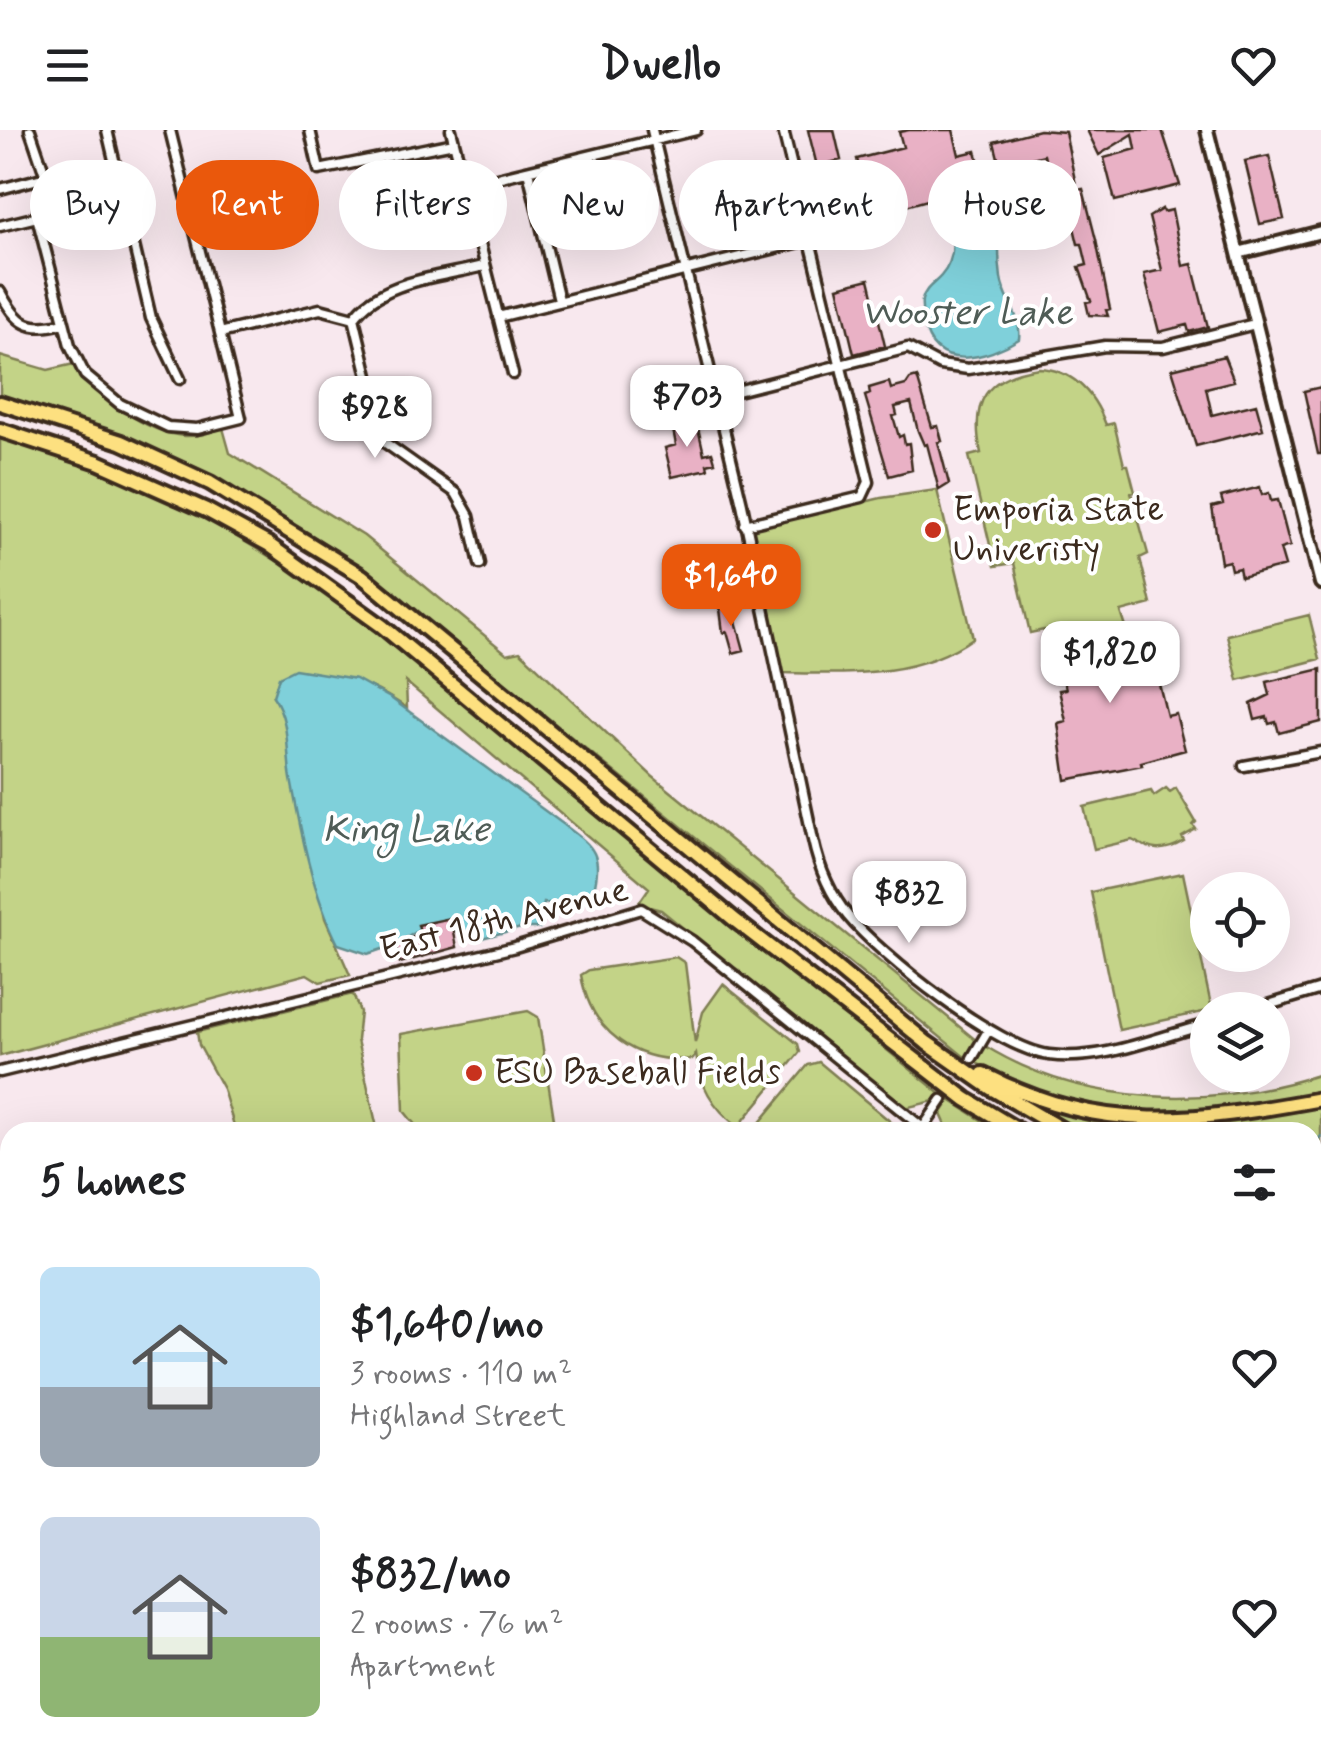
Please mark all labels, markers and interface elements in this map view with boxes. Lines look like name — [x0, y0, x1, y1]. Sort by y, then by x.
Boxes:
text: Dwello — [600, 36, 721, 95]
icon: menu — [40, 38, 95, 93]
icon: heart — [1226, 38, 1281, 93]
chip: Buy — [30, 160, 156, 250]
chip: Rent — [176, 160, 319, 250]
chip: Filters — [339, 160, 507, 250]
chip: New — [527, 160, 659, 250]
chip: Apartment — [679, 160, 908, 250]
chip: House — [928, 160, 1081, 250]
water label: Wooster Lake — [861, 289, 1074, 338]
pin: $703 — [628, 365, 746, 450]
pin: $928 — [316, 376, 434, 461]
text: $703 — [652, 376, 722, 418]
text: $928 — [341, 387, 409, 429]
place label: Emporia State Univeristy — [953, 487, 1164, 573]
marker: Emporia State Univeristy — [922, 519, 944, 541]
pin: $1,640 — [650, 544, 812, 629]
text: $1,640 — [684, 555, 778, 597]
pin: $1,820 — [1029, 621, 1191, 706]
text: $1,820 — [1063, 632, 1157, 674]
water label: King Lake — [322, 806, 491, 859]
pin: $832 — [850, 861, 968, 946]
street label: East 18th Avenue — [375, 867, 633, 973]
text: $832 — [874, 872, 944, 914]
map controls — [1190, 872, 1290, 1092]
button: locate — [1190, 872, 1290, 972]
button: layers — [1190, 992, 1290, 1092]
place label: ESU Baseball Fields — [494, 1050, 781, 1096]
marker: ESU Baseball Fields — [463, 1062, 485, 1084]
text: 5 homes — [40, 1155, 186, 1210]
icon: filters — [1227, 1155, 1282, 1210]
text: $1,640/mo — [350, 1298, 544, 1353]
icon: home — [120, 1307, 240, 1427]
icon: heart — [1227, 1340, 1282, 1395]
text: 3 rooms · 110 m² — [350, 1353, 572, 1395]
text: Highland Street — [350, 1395, 566, 1437]
text: $832/mo — [350, 1548, 511, 1603]
icon: home — [120, 1557, 240, 1677]
icon: heart — [1227, 1590, 1282, 1645]
text: 2 rooms · 76 m² — [350, 1603, 563, 1645]
text: Apartment — [350, 1645, 495, 1687]

